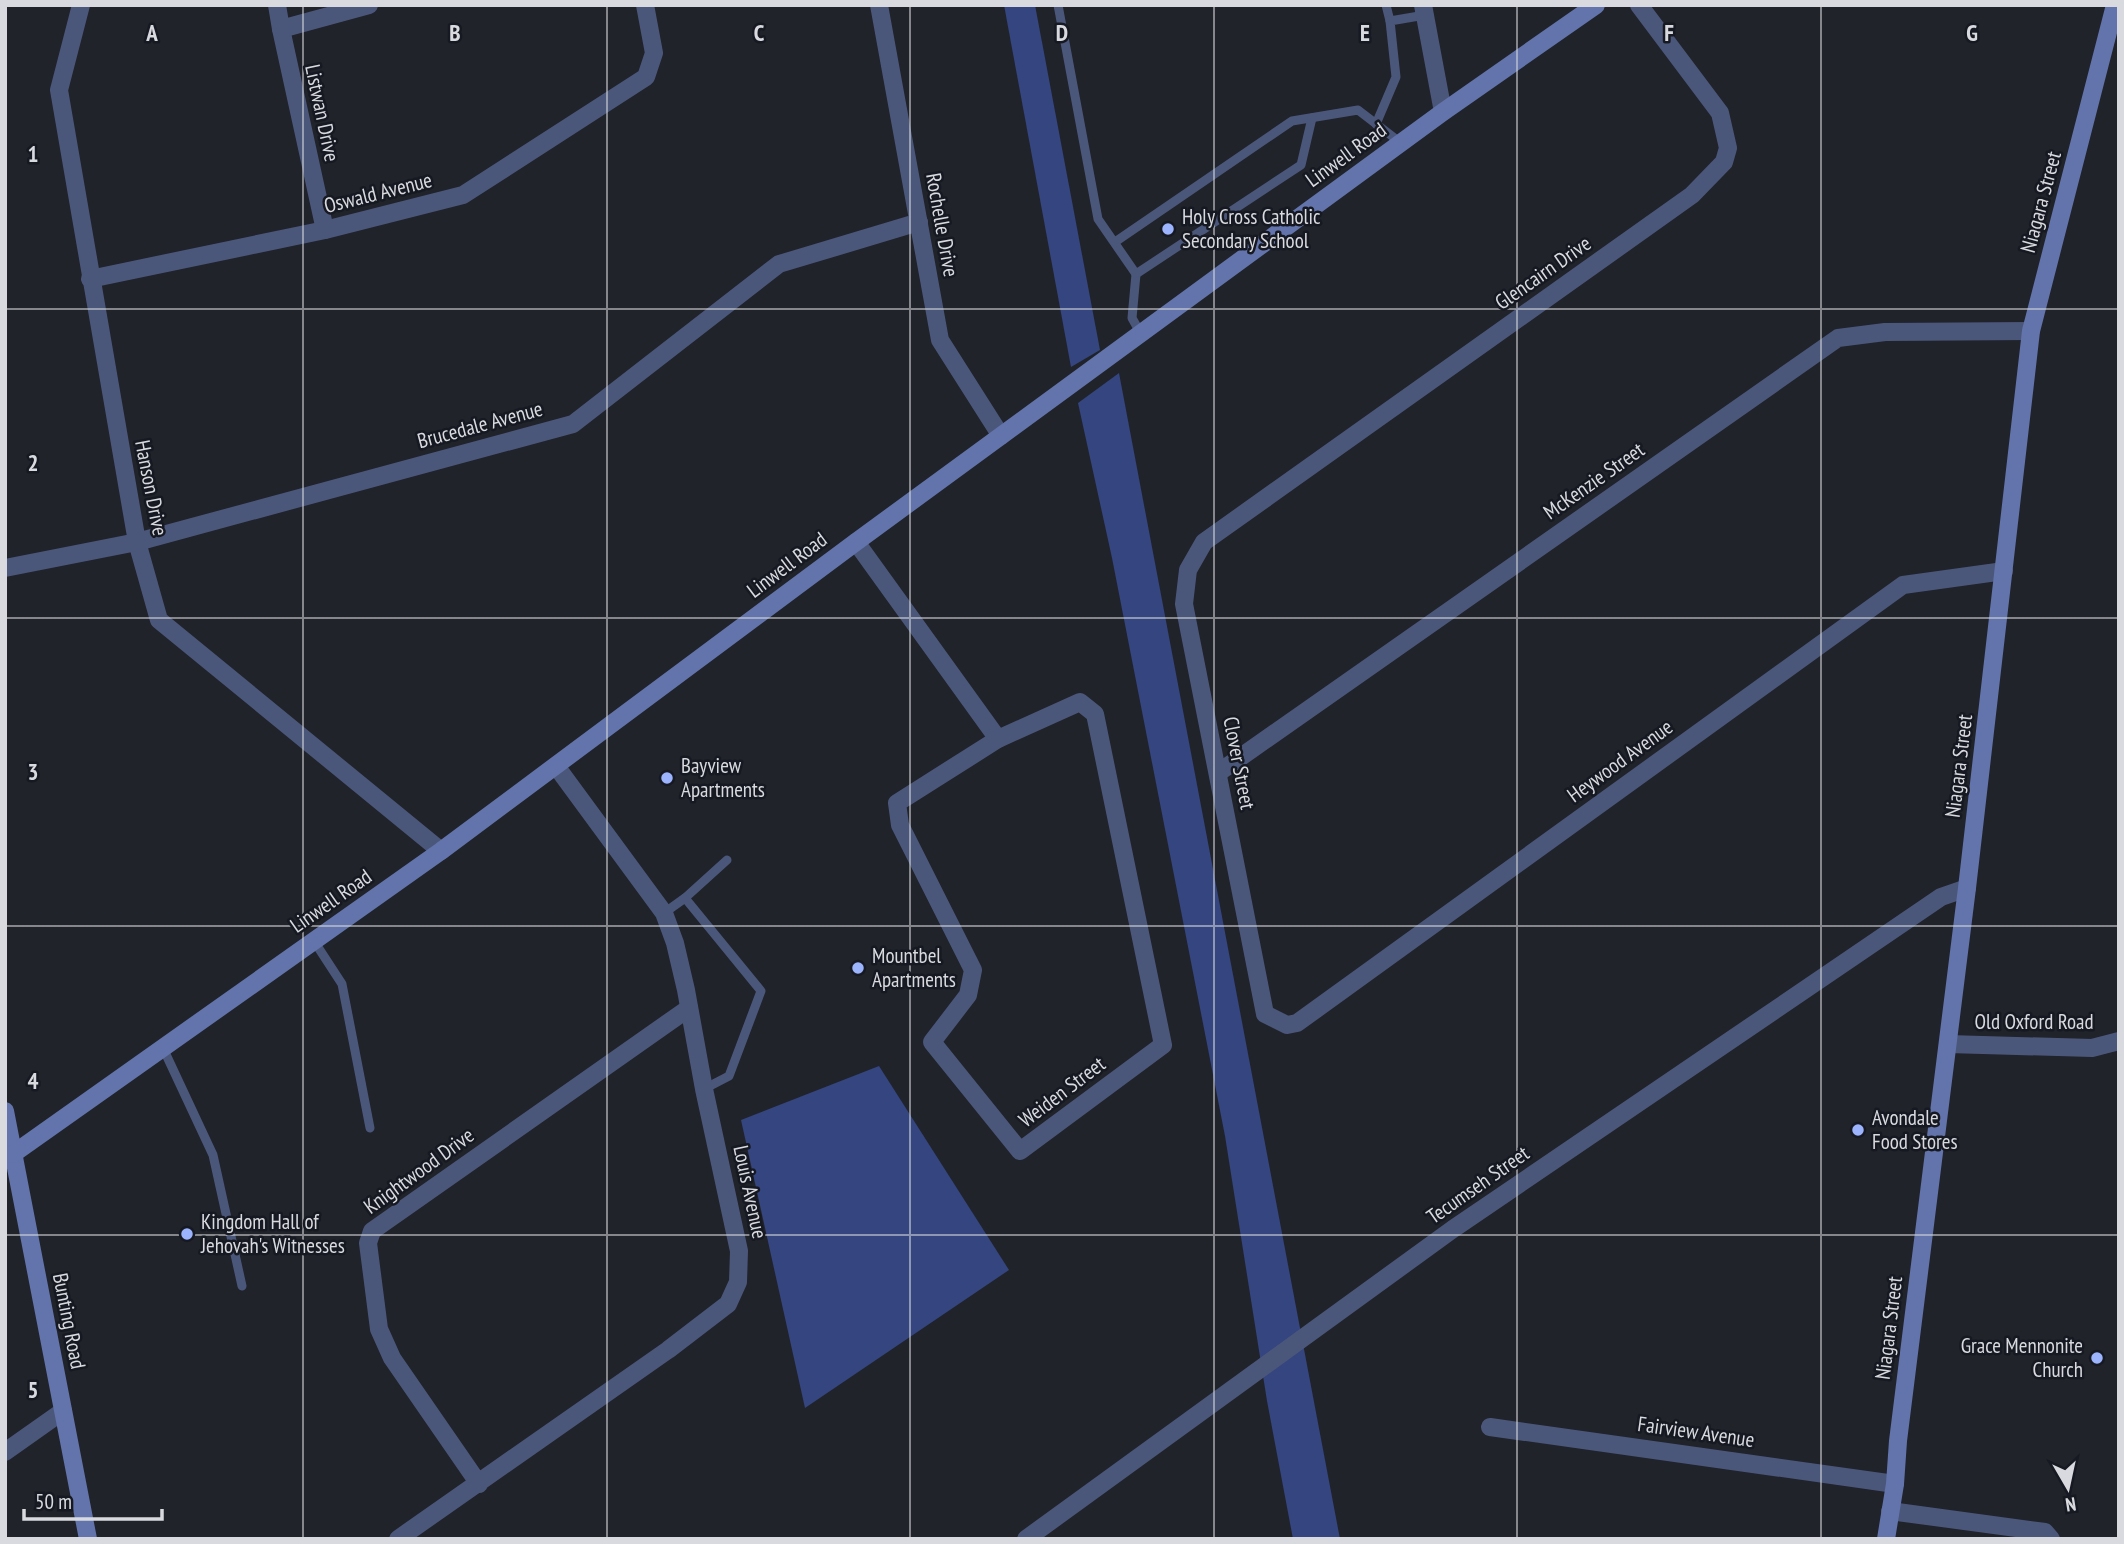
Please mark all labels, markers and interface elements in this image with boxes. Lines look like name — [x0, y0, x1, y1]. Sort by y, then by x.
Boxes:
text: A — [145, 18, 158, 47]
text: B — [449, 18, 461, 47]
text: C — [754, 18, 765, 47]
text: D — [1056, 18, 1068, 47]
text: E — [1360, 18, 1370, 47]
text: F — [1664, 18, 1674, 47]
text: G — [1966, 18, 1978, 47]
street label: Listwan Drive — [299, 62, 346, 164]
street label: Linwell Road — [1300, 116, 1391, 193]
text: 1 — [28, 139, 39, 168]
street label: Niagara Street — [2014, 148, 2067, 256]
street label: Oswald Avenue — [321, 166, 435, 219]
street label: Rochelle Drive — [920, 171, 965, 279]
place label: Holy Cross Catholic Secondary School — [1182, 203, 1321, 254]
marker: Holy Cross Catholic Secondary School — [1160, 221, 1176, 237]
street label: Glencairn Drive — [1489, 230, 1596, 316]
street label: Brucedale Avenue — [414, 395, 545, 454]
street label: McKenzie Street — [1538, 436, 1650, 525]
street label: Hanson Drive — [129, 438, 174, 538]
text: 2 — [28, 448, 39, 477]
street label: Linwell Road — [741, 526, 832, 603]
street label: Heywood Avenue — [1562, 713, 1678, 808]
street label: Niagara Street — [1939, 713, 1978, 819]
street label: Clover Street — [1217, 714, 1262, 812]
place label: Bayview Apartments — [681, 752, 765, 803]
text: 3 — [28, 757, 39, 786]
marker: Bayview Apartments — [659, 770, 675, 786]
street label: Linwell Road — [285, 863, 377, 938]
place label: Mountbel Apartments — [872, 942, 956, 993]
marker: Mountbel Apartments — [850, 960, 866, 976]
street label: Old Oxford Road — [1974, 1008, 2094, 1035]
street label: Weiden Street — [1013, 1050, 1111, 1133]
text: 4 — [28, 1066, 39, 1095]
place label: Avondale Food Stores — [1872, 1104, 1958, 1155]
street label: Knightwood Drive — [358, 1122, 479, 1220]
marker: Avondale Food Stores — [1850, 1122, 1866, 1138]
street label: Tecumseh Street — [1421, 1139, 1534, 1230]
street label: Louis Avenue — [727, 1143, 774, 1241]
place label: Kingdom Hall of Jehovah's Witnesses — [200, 1208, 345, 1259]
marker: Kingdom Hall of Jehovah's Witnesses — [179, 1226, 195, 1242]
street label: Bunting Road — [47, 1271, 92, 1371]
street label: Niagara Street — [1869, 1275, 1908, 1381]
place label: Grace Mennonite Church — [1961, 1332, 2083, 1383]
marker: Grace Mennonite Church — [2089, 1350, 2105, 1366]
text: 5 — [28, 1375, 39, 1404]
street label: Fairview Avenue — [1636, 1410, 1756, 1453]
north arrow — [2033, 1453, 2103, 1523]
scale bar — [24, 1478, 163, 1522]
text: 50 m — [35, 1488, 72, 1515]
text: N — [2064, 1492, 2078, 1517]

